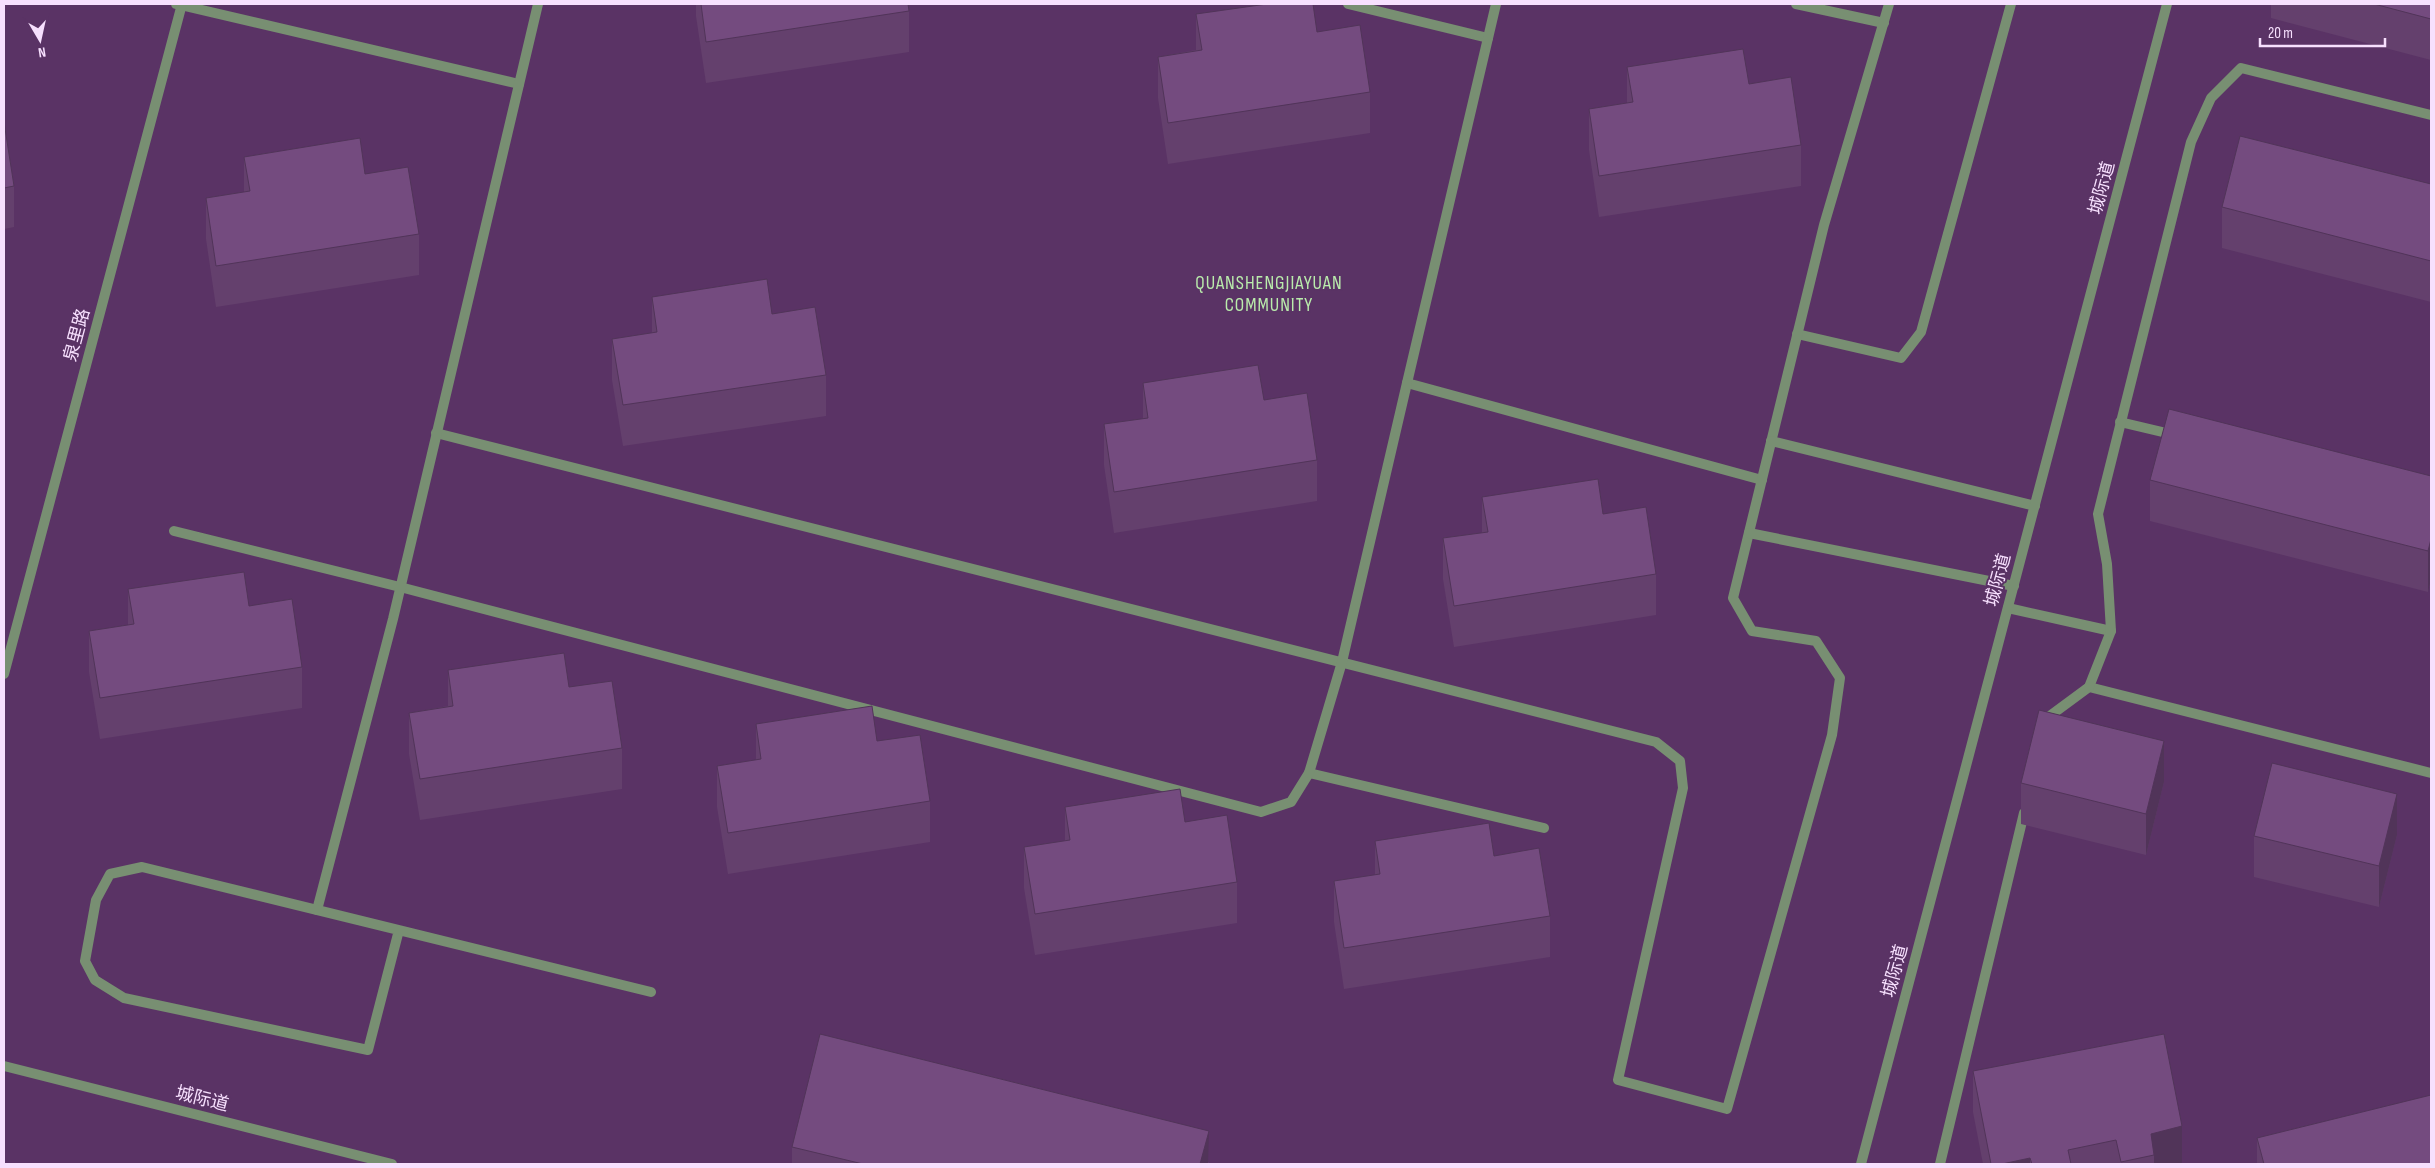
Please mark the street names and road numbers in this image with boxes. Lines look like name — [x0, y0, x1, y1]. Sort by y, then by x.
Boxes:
street label: 城际道 — [2085, 159, 2119, 217]
street label: 泉里路 — [60, 306, 94, 364]
street label: 城际道 — [1981, 551, 2015, 609]
street label: 城际道 — [1878, 942, 1912, 1000]
street label: 城际道 — [173, 1082, 231, 1116]

